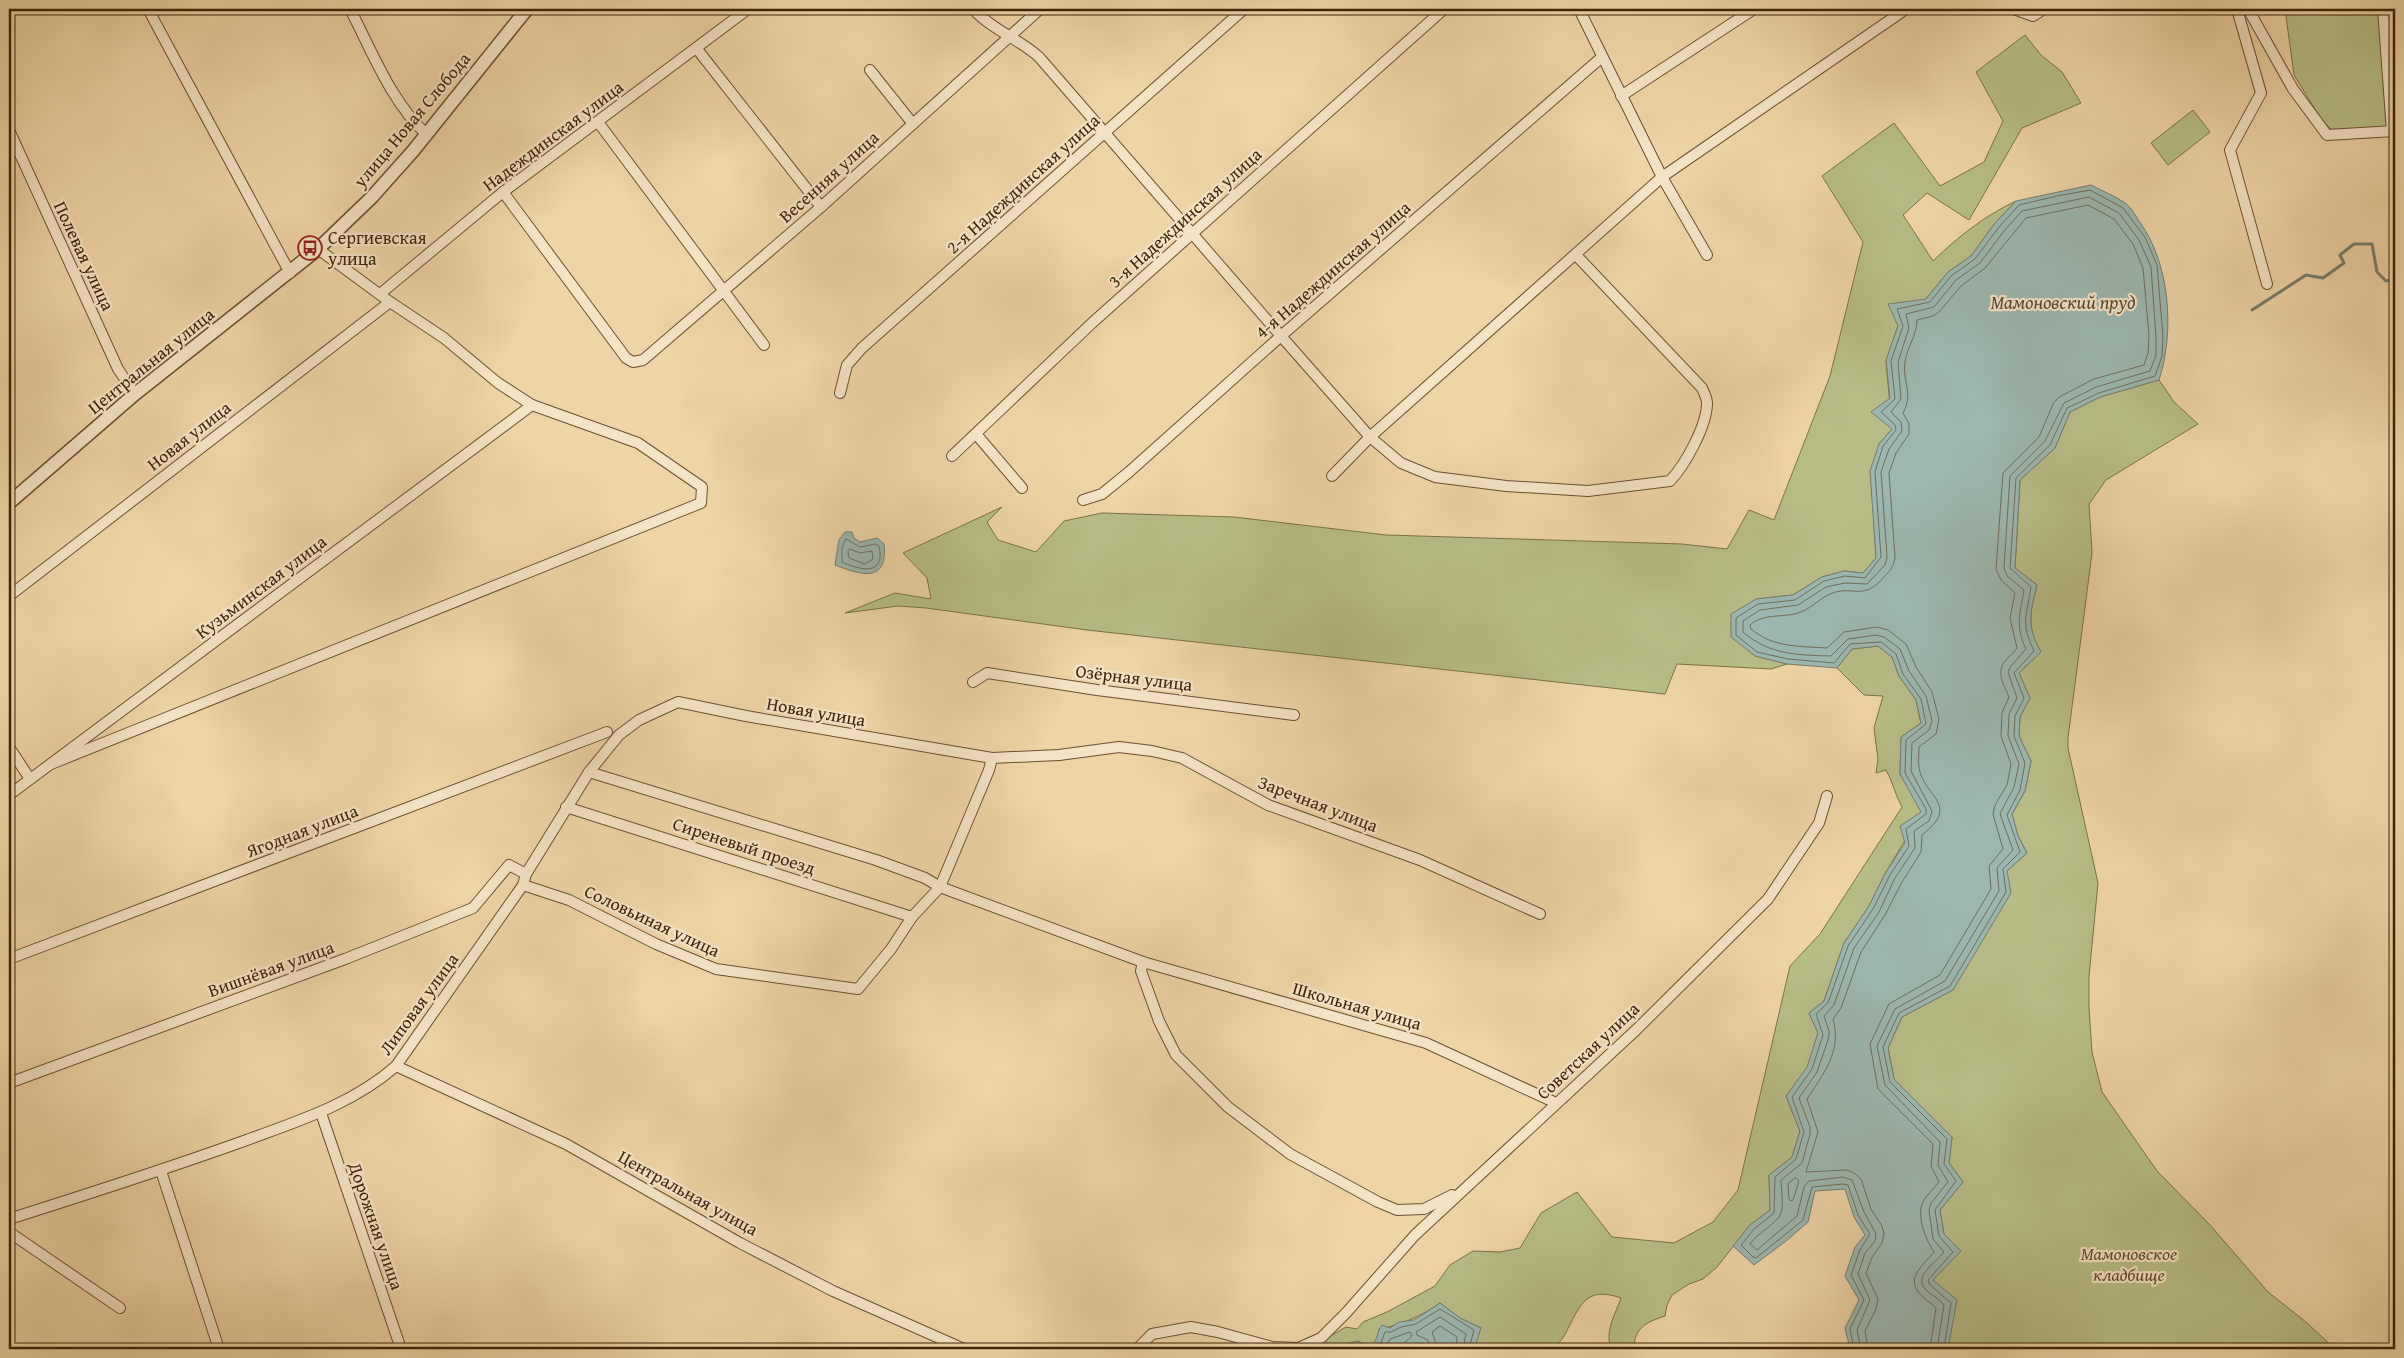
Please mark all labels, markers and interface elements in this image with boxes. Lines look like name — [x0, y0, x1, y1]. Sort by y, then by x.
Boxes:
street label: улица Новая Слобода — [346, 46, 477, 194]
street label: Надеждинская улица — [476, 73, 629, 198]
street label: 2-я Надеждинская улица — [940, 107, 1106, 260]
street label: Весенняя улица — [773, 124, 885, 229]
street label: 3-я Надеждинская улица — [1102, 141, 1268, 294]
street label: 4-я Надеждинская улица — [1249, 194, 1417, 345]
street label: Полевая улица — [47, 197, 122, 315]
place label: Сергиевская улица — [327, 224, 427, 272]
bus stop icon: Сергиевская улица — [297, 235, 323, 261]
water label: Мамоновский пруд — [1991, 288, 2135, 316]
street label: Центральная улица — [81, 301, 220, 420]
street label: Новая улица — [141, 394, 237, 477]
street label: Кузьминская улица — [189, 528, 332, 645]
street label: Озёрная улица — [1074, 657, 1194, 698]
street label: Новая улица — [764, 690, 868, 734]
street label: Заречная улица — [1254, 768, 1382, 839]
street label: Ягодная улица — [241, 797, 362, 865]
street label: Сиреневый проезд — [669, 810, 819, 881]
street label: Соловьиная улица — [580, 877, 725, 964]
street label: Вишнёвая улица — [204, 933, 338, 1004]
street label: Липовая улица — [372, 947, 465, 1060]
street label: Школьная улица — [1290, 974, 1425, 1037]
street label: Советская улица — [1530, 995, 1646, 1106]
street label: Центральная улица — [613, 1143, 764, 1243]
street label: Дорожная улица — [342, 1157, 411, 1294]
park label: Мамоновское кладбище — [2081, 1240, 2177, 1288]

